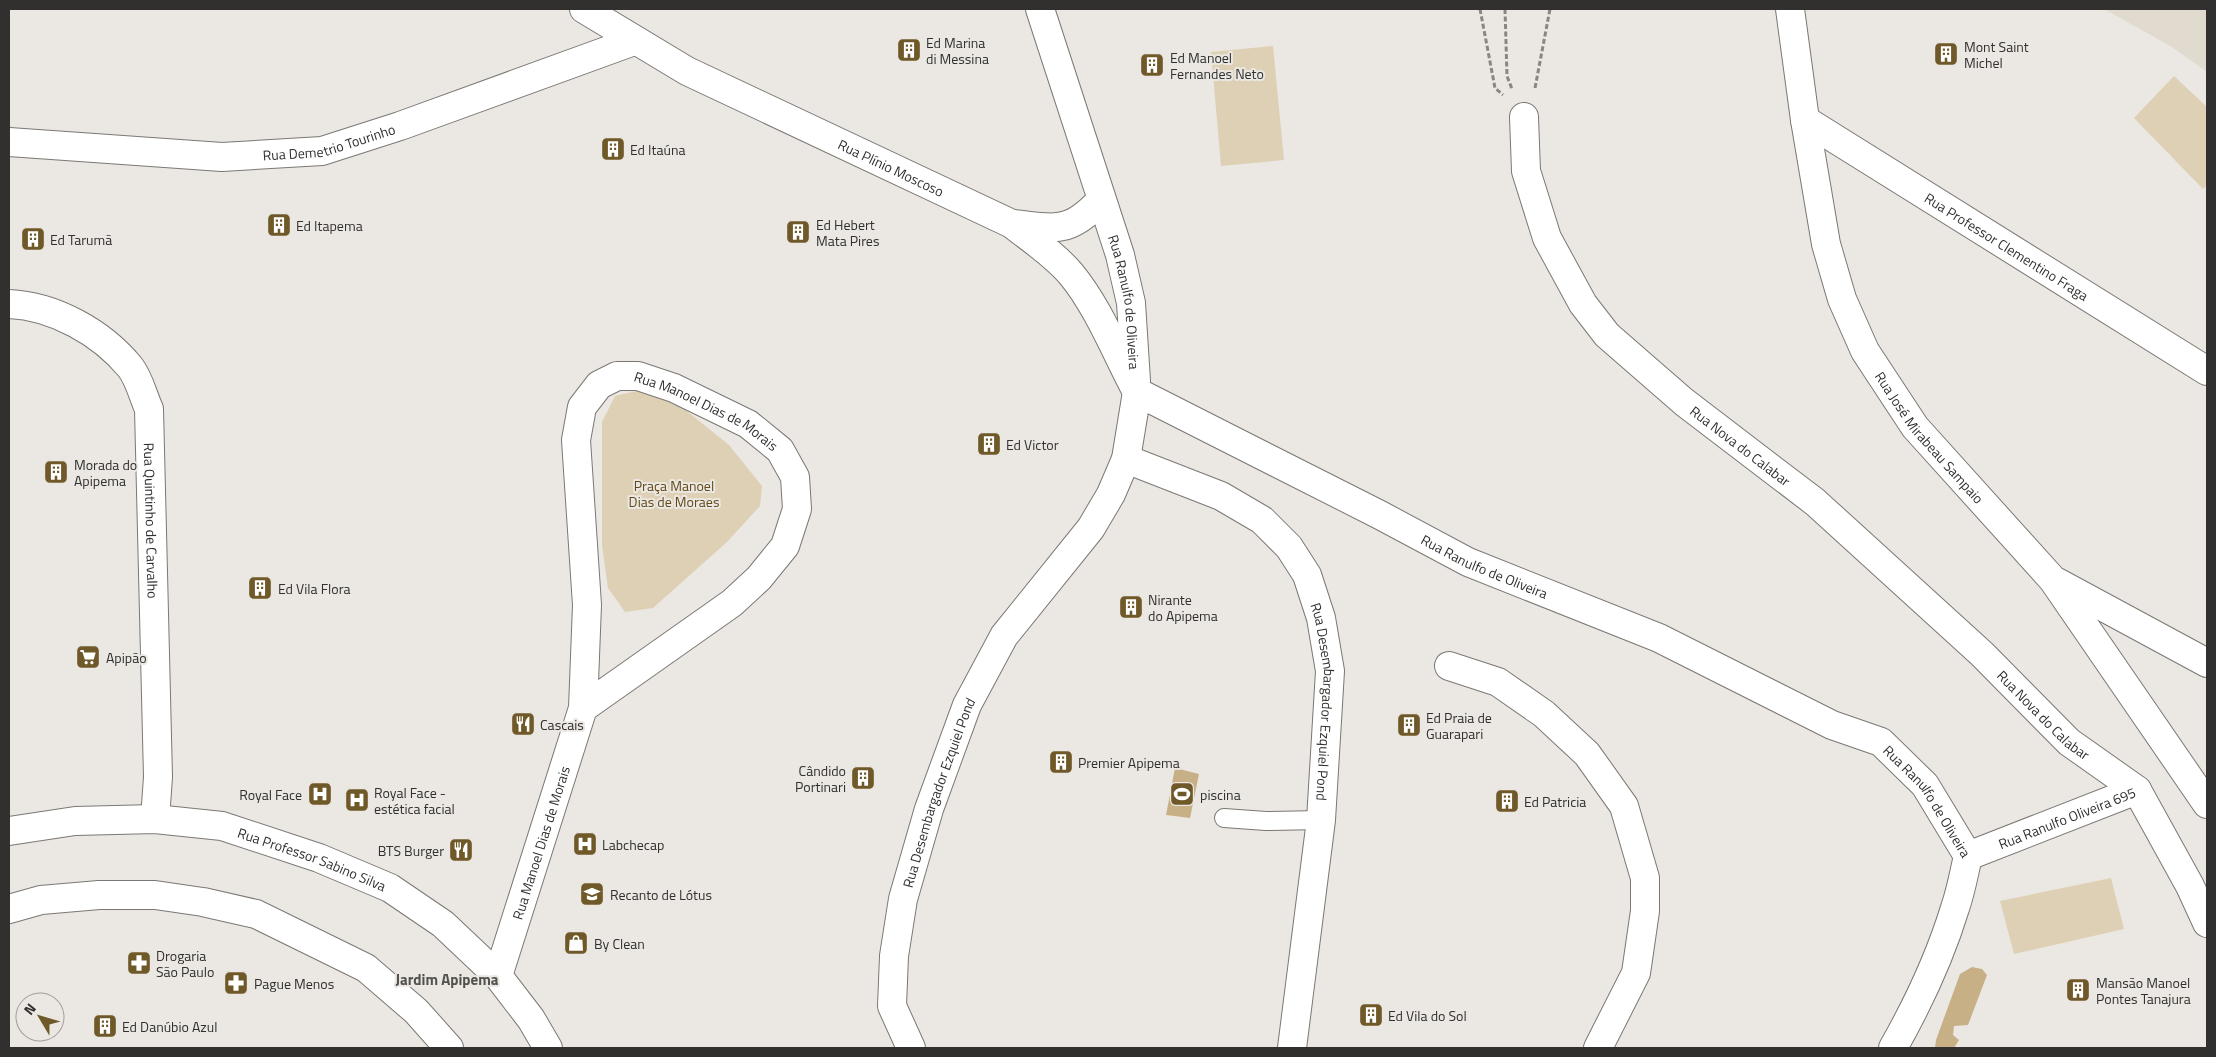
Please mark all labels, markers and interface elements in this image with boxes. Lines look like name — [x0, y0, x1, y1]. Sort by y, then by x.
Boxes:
place label: Ed Marina di Messina — [926, 32, 989, 69]
place label: Mont Saint Michel — [1964, 36, 2029, 73]
building icon: Ed Marina di Messina — [896, 37, 922, 63]
building icon: Mont Saint Michel — [1933, 41, 1959, 67]
place label: Ed Manoel Fernandes Neto — [1170, 47, 1264, 84]
building icon: Ed Manoel Fernandes Neto — [1139, 52, 1165, 78]
street label: Rua Demetrio Tourinho — [262, 118, 398, 165]
street label: Rua Plínio Moscoso — [835, 133, 948, 201]
building icon: Ed Itaúna — [600, 136, 626, 162]
place label: Ed Itaúna — [630, 139, 685, 160]
street label: Rua Professor Clementino Fraga — [1921, 187, 2093, 305]
building icon: Ed Itapema — [266, 212, 292, 238]
place label: Ed Hebert Mata Pires — [816, 214, 879, 251]
place label: Ed Itapema — [296, 215, 363, 236]
building icon: Ed Hebert Mata Pires — [785, 219, 811, 245]
building icon: Ed Tarumã — [20, 226, 46, 252]
place label: Ed Tarumã — [50, 229, 112, 250]
street label: Rua Ranulfo de Oliveira — [1103, 232, 1146, 370]
street label: Rua Manoel Dias de Morais — [632, 365, 783, 455]
street label: Rua José Mirabeau Sampaio — [1871, 367, 1989, 508]
street label: Rua Nova do Calabar — [1686, 400, 1795, 491]
building icon: Ed Victor — [976, 431, 1002, 457]
place label: Ed Victor — [1006, 434, 1059, 455]
street label: Rua Quintinho de Carvalho — [139, 442, 164, 599]
place label: Morada do Apipema — [74, 454, 137, 491]
building icon: Morada do Apipema — [43, 459, 69, 485]
park label: Praça Manoel Dias de Moraes — [629, 475, 719, 512]
street label: Rua Ranulfo de Oliveira — [1418, 528, 1551, 603]
building icon: Ed Vila Flora — [247, 575, 273, 601]
place label: Ed Vila Flora — [278, 578, 351, 599]
place label: Nirante do Apipema — [1148, 589, 1218, 626]
building icon: Nirante do Apipema — [1118, 594, 1144, 620]
street label: Rua Desembargador Ezquiel Pond — [1306, 600, 1341, 801]
supermarket icon: Apipão — [75, 644, 101, 670]
place label: Apipão — [106, 647, 147, 668]
street label: Rua Nova do Calabar — [1993, 665, 2095, 764]
street label: Rua Desembargador Ezquiel Pond — [896, 693, 980, 890]
place label: Ed Praia de Guarapari — [1426, 707, 1492, 744]
restaurant icon: Cascais — [510, 711, 536, 737]
building icon: Ed Praia de Guarapari — [1396, 712, 1422, 738]
place label: Cascais — [540, 714, 584, 735]
street label: Rua Ranulfo de Oliveira — [1879, 740, 1977, 861]
building icon: Premier Apipema — [1048, 749, 1074, 775]
place label: Premier Apipema — [1078, 752, 1180, 773]
place label: Cândido Portinari — [795, 760, 846, 797]
street label: Rua Manoel Dias de Morais — [506, 763, 575, 922]
building icon: Cândido Portinari — [850, 765, 876, 791]
hospital icon: Royal Face — [307, 781, 333, 807]
sports icon: piscina — [1169, 781, 1195, 807]
street label: Rua Ranulfo Oliveira 695 — [1995, 781, 2139, 854]
place label: Royal Face - estética facial — [374, 782, 455, 819]
place label: Royal Face — [239, 784, 302, 805]
place label: piscina — [1200, 784, 1241, 805]
hospital icon: Royal Face - estética facial — [344, 787, 370, 813]
building icon: Ed Patricia — [1494, 788, 1520, 814]
place label: Ed Patricia — [1524, 791, 1586, 812]
street label: Rua Professor Sabino Silva — [235, 821, 390, 896]
hospital icon: Labchecap — [572, 831, 598, 857]
place label: Labchecap — [602, 834, 664, 855]
restaurant icon: BTS Burger — [448, 837, 474, 863]
place label: BTS Burger — [378, 840, 444, 861]
school or university icon: Recanto de Lótus — [579, 881, 605, 907]
place label: Recanto de Lótus — [610, 884, 712, 905]
shop icon: By Clean — [563, 930, 589, 956]
place label: By Clean — [594, 933, 645, 954]
place label: Drogaria São Paulo — [156, 945, 214, 982]
pharmacy icon: Drogaria São Paulo — [126, 950, 152, 976]
district label: Jardim Apipema — [396, 968, 499, 991]
pharmacy icon: Pague Menos — [223, 970, 249, 996]
place label: Mansão Manoel Pontes Tanajura — [2096, 972, 2191, 1009]
place label: Pague Menos — [254, 973, 334, 994]
building icon: Mansão Manoel Pontes Tanajura — [2065, 977, 2091, 1003]
north arrow — [15, 992, 65, 1042]
text: N — [18, 998, 41, 1019]
building icon: Ed Vila do Sol — [1358, 1002, 1384, 1028]
place label: Ed Vila do Sol — [1388, 1005, 1467, 1026]
building icon: Ed Danúbio Azul — [92, 1013, 118, 1039]
place label: Ed Danúbio Azul — [122, 1016, 217, 1037]

